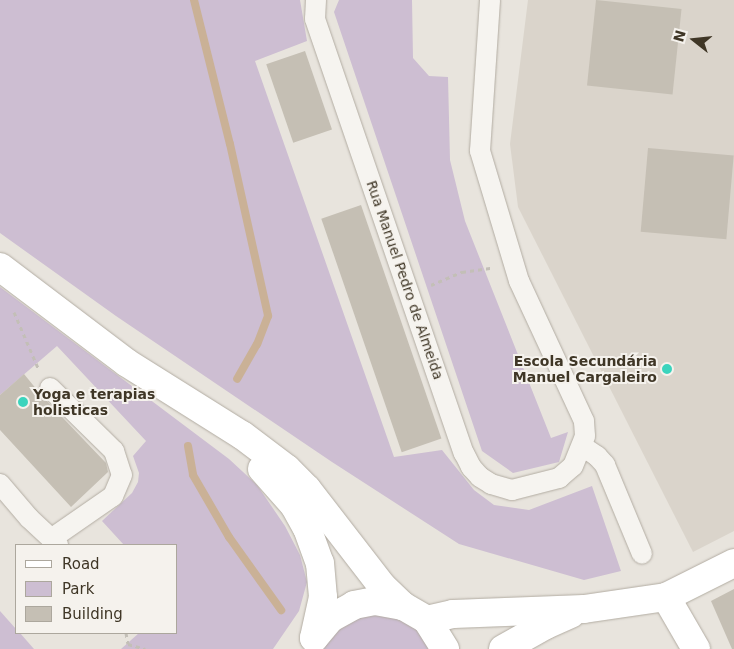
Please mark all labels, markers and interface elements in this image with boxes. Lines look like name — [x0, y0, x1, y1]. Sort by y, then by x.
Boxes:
north arrow — [669, 15, 719, 65]
text: N — [670, 28, 689, 44]
street label: Rua Manuel Pedro de Almeida — [363, 178, 447, 382]
place label: Escola Secundária Manuel Cargaleiro — [513, 353, 657, 386]
marker: Escola Secundária Manuel Cargaleiro — [661, 363, 673, 375]
place label: Yoga e terapias holisticas — [33, 386, 155, 418]
marker: Yoga e terapias holisticas — [17, 396, 29, 408]
legend — [15, 544, 178, 634]
text: Road — [62, 555, 100, 573]
text: Park — [62, 580, 94, 598]
text: Building — [62, 605, 123, 623]

